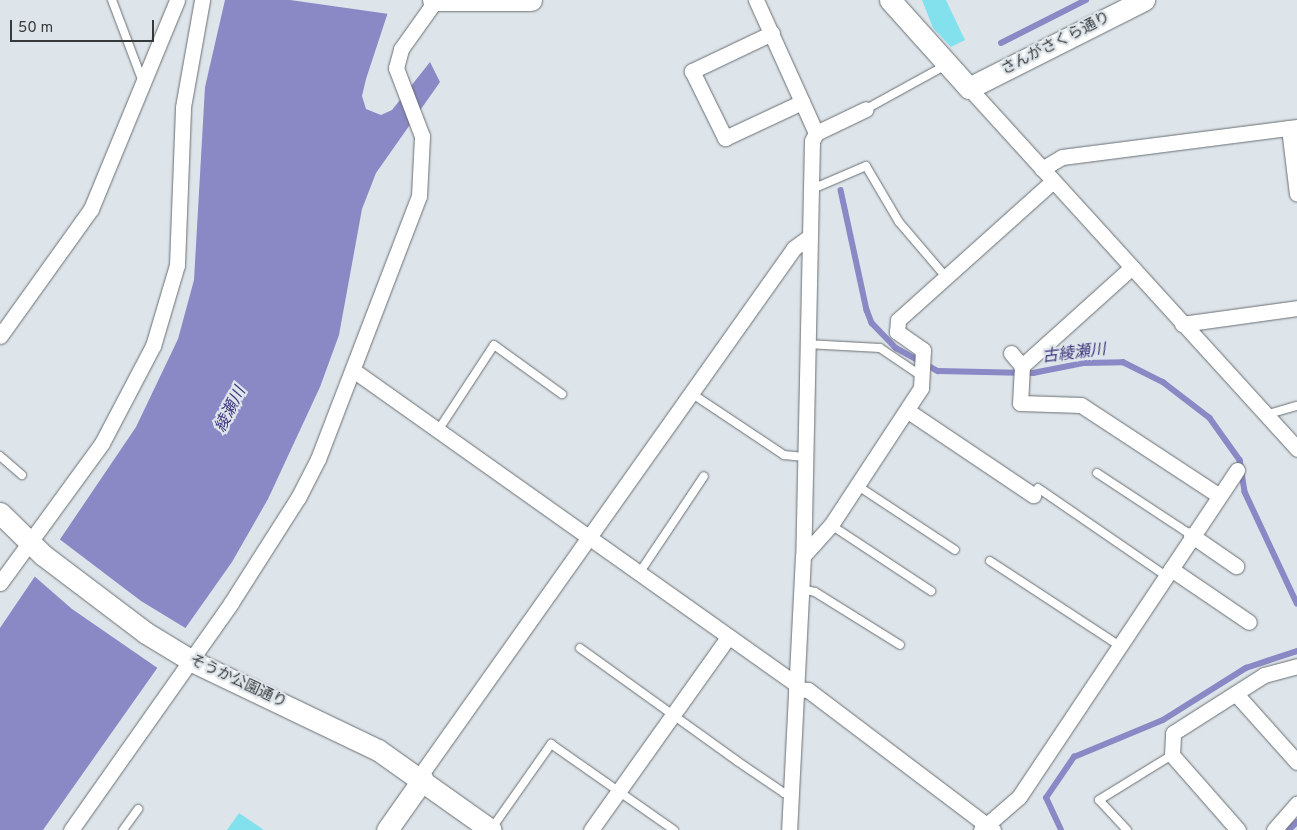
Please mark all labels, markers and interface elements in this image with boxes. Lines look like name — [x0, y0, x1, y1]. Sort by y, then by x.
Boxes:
street label: さんがさくら通り — [998, 9, 1114, 79]
scale bar — [12, 10, 156, 42]
text: 50 m — [18, 19, 53, 38]
water label: 古綾瀬川 — [1041, 341, 1107, 367]
water label: 綾瀬川 — [212, 384, 250, 436]
street label: そうか公園通り — [187, 652, 289, 712]

